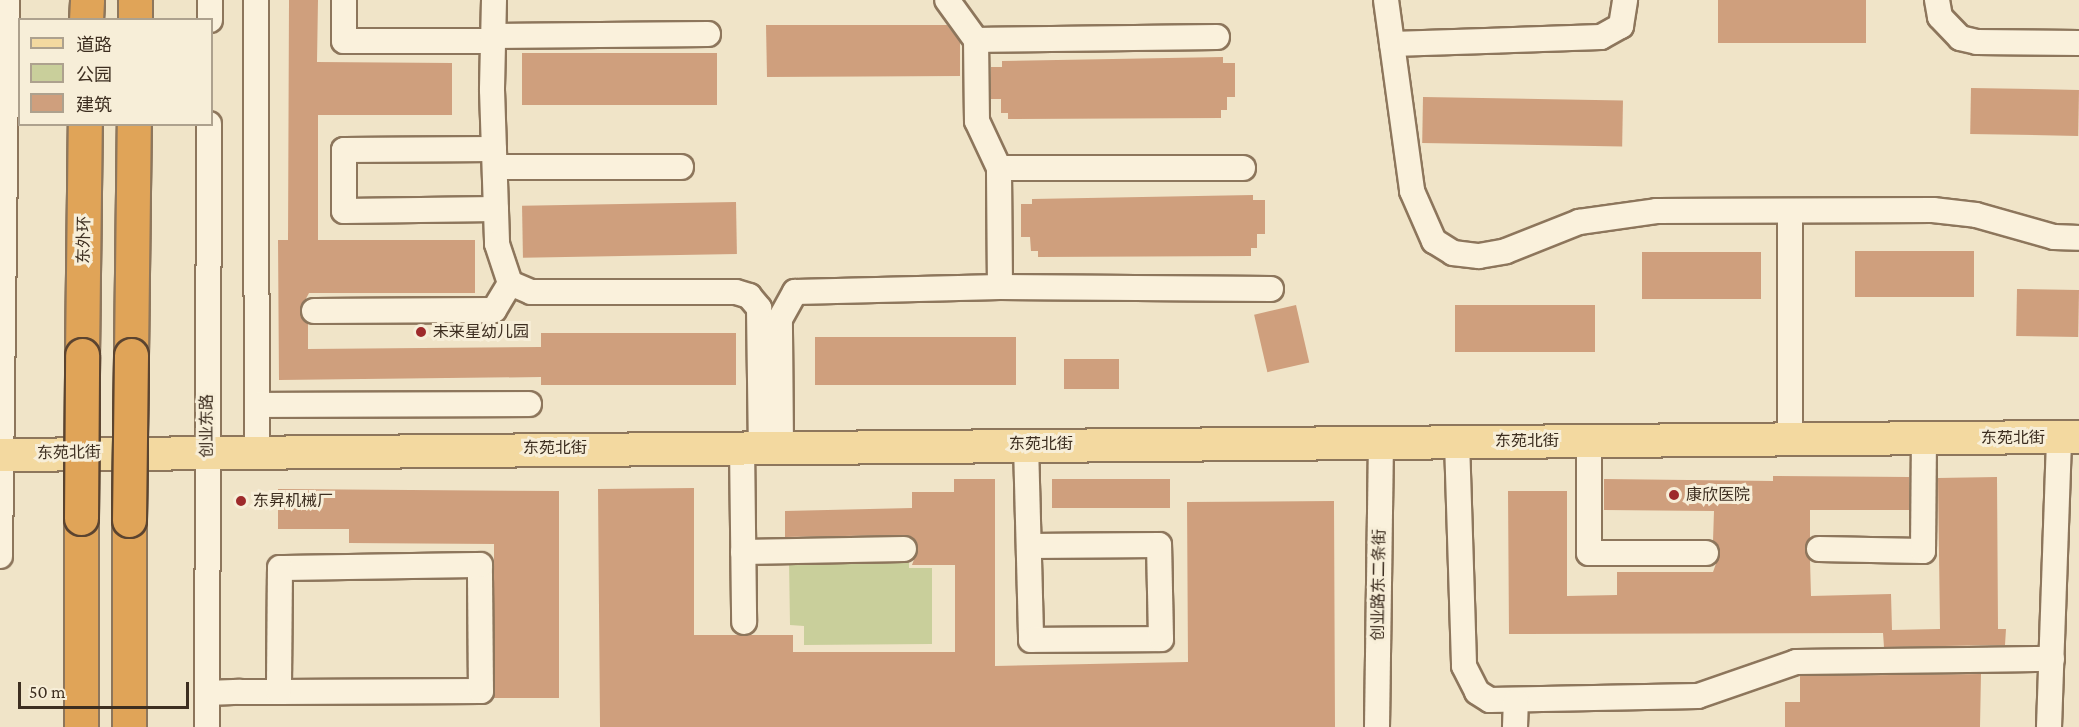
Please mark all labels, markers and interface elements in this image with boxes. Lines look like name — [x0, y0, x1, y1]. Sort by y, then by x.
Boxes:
legend — [18, 18, 213, 126]
text: 道路 — [76, 35, 112, 55]
text: 公园 — [76, 65, 112, 85]
text: 建筑 — [76, 95, 112, 115]
street label: 东外环 — [74, 216, 94, 264]
place label: 未来星幼儿园 — [433, 322, 529, 342]
marker: 未来星幼儿园 — [414, 325, 428, 339]
street label: 创业东路 — [197, 394, 217, 458]
street label: 东苑北街 — [1981, 428, 2045, 448]
street label: 东苑北街 — [1495, 431, 1559, 451]
street label: 东苑北街 — [1009, 434, 1073, 454]
street label: 东苑北街 — [523, 438, 587, 458]
street label: 东苑北街 — [37, 443, 101, 463]
place label: 康欣医院 — [1686, 485, 1750, 505]
marker: 康欣医院 — [1667, 488, 1681, 502]
place label: 东昇机械厂 — [253, 491, 333, 511]
marker: 东昇机械厂 — [234, 494, 248, 508]
street label: 创业路东二条街 — [1368, 529, 1390, 641]
scale bar — [21, 670, 192, 708]
text: 50 m — [29, 682, 66, 702]

